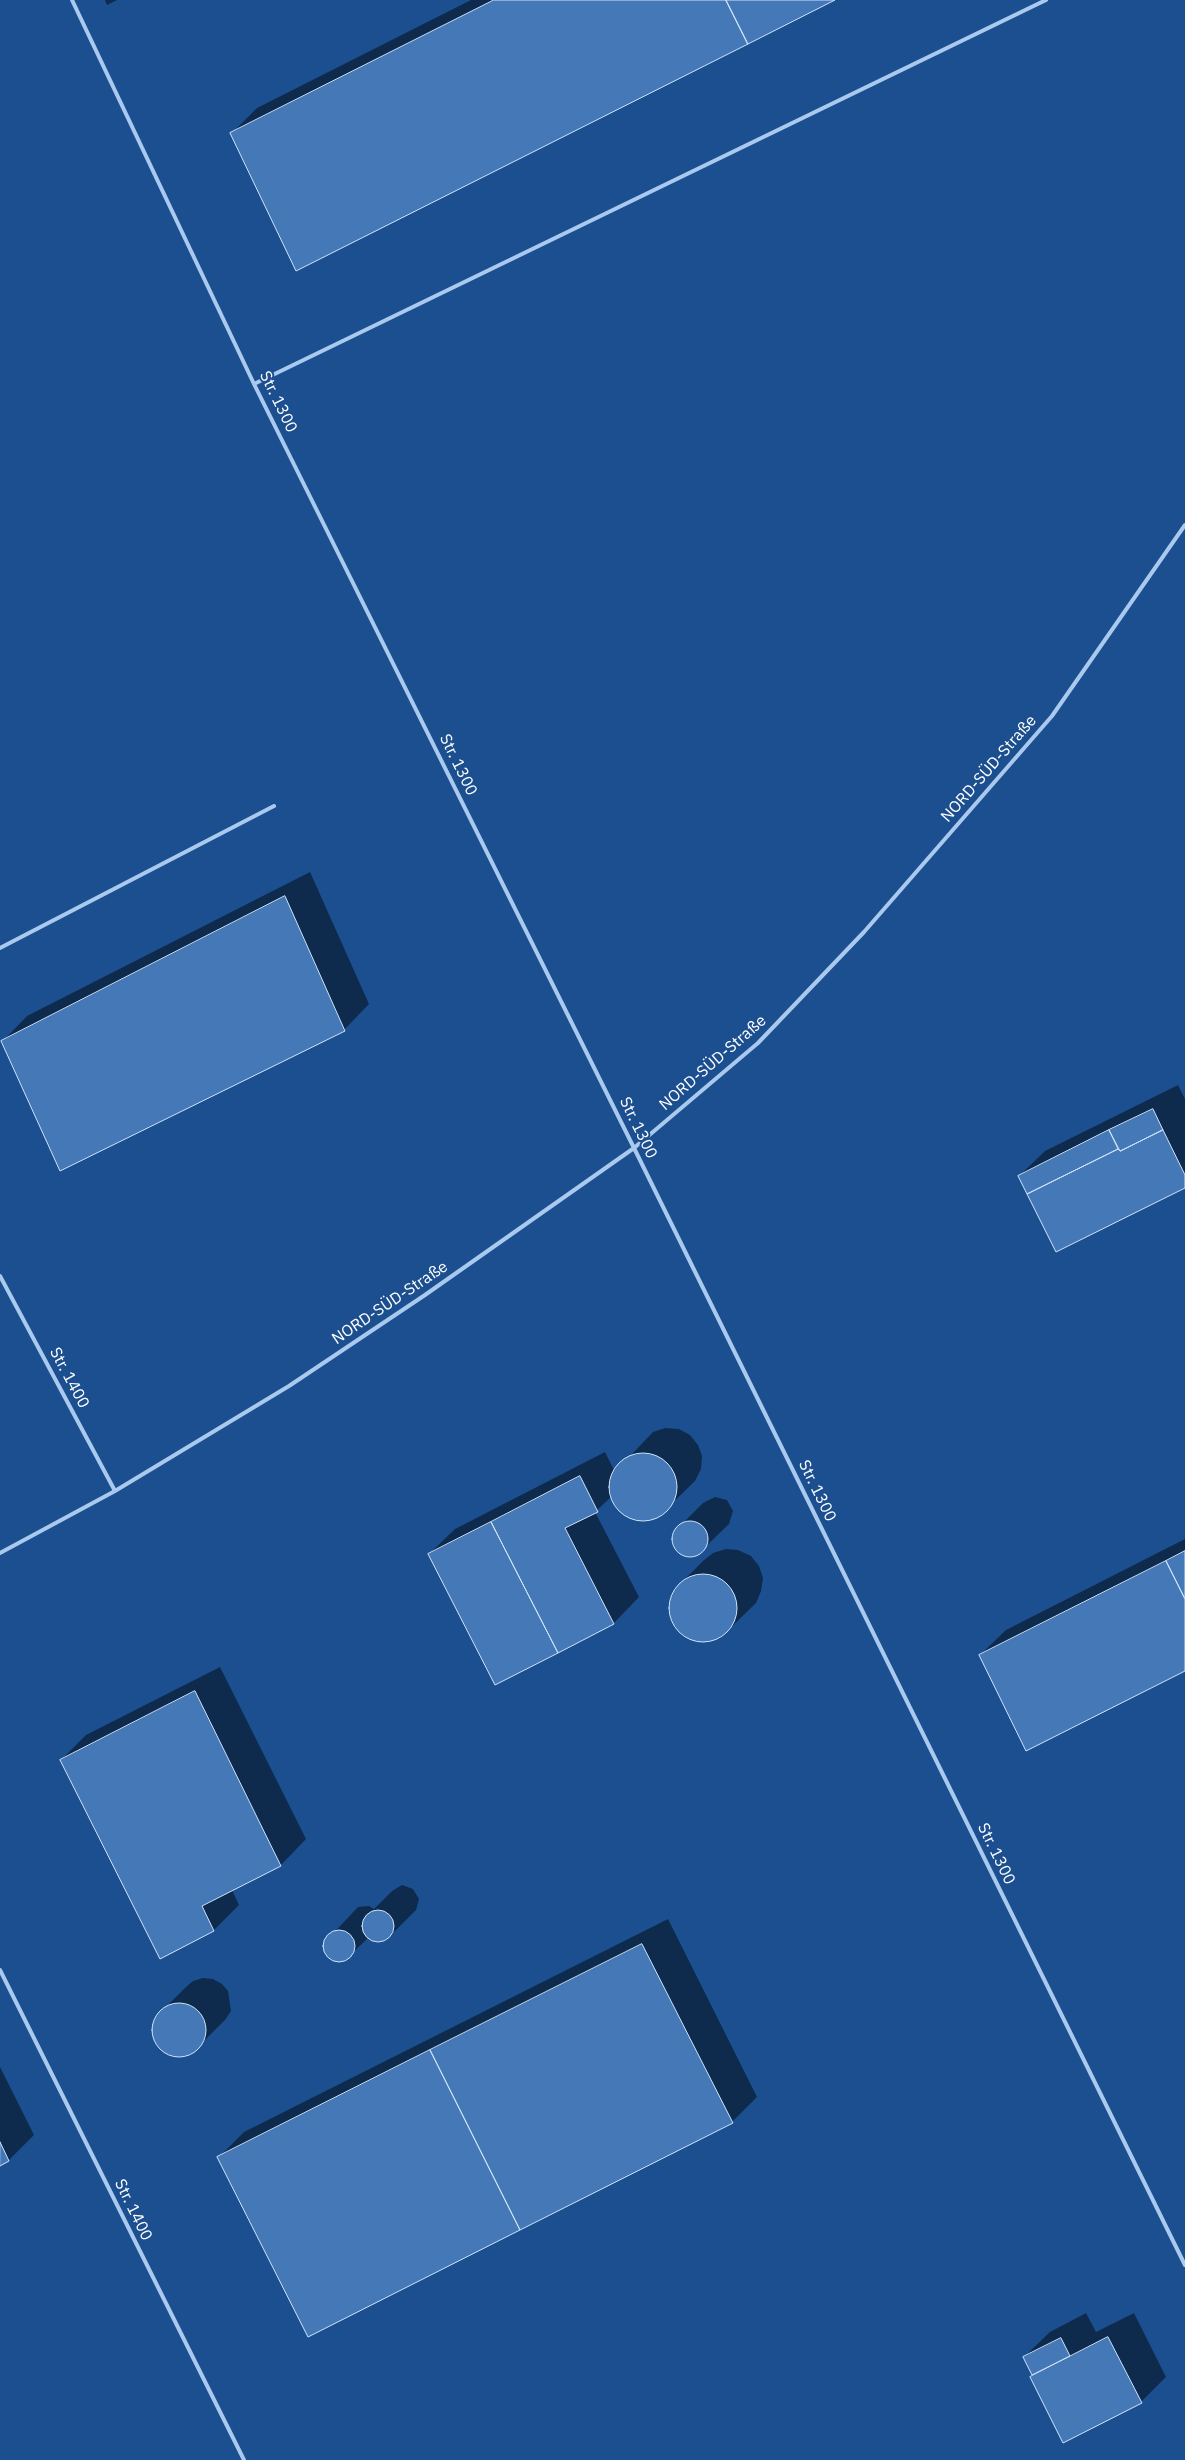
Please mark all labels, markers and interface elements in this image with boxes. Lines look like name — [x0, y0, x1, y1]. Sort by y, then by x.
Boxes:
street label: Str. 1300 — [255, 368, 301, 436]
street label: NORD-SÜD-Straße — [937, 712, 1041, 826]
street label: Str. 1300 — [435, 731, 481, 799]
street label: NORD-SÜD-Straße — [656, 1011, 770, 1115]
street label: Str. 1300 — [615, 1094, 661, 1162]
street label: NORD-SÜD-Straße — [329, 1257, 451, 1349]
street label: Str. 1400 — [45, 1344, 93, 1412]
street label: Str. 1300 — [794, 1457, 840, 1525]
street label: Str. 1300 — [973, 1820, 1019, 1888]
street label: Str. 1400 — [110, 2176, 156, 2244]

